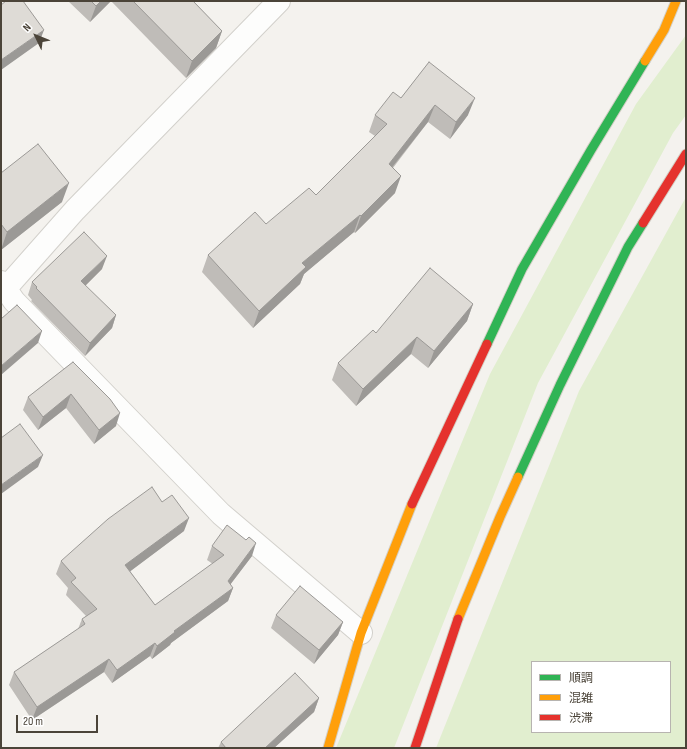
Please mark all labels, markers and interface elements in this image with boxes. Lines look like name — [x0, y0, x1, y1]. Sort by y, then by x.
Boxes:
north arrow — [16, 16, 56, 56]
text: N — [20, 21, 34, 34]
legend — [531, 661, 671, 733]
text: 順調 — [569, 671, 593, 686]
text: 混雑 — [569, 691, 593, 706]
scale bar — [18, 707, 100, 733]
text: 渋滞 — [569, 711, 593, 726]
text: 20 m — [23, 714, 43, 729]

